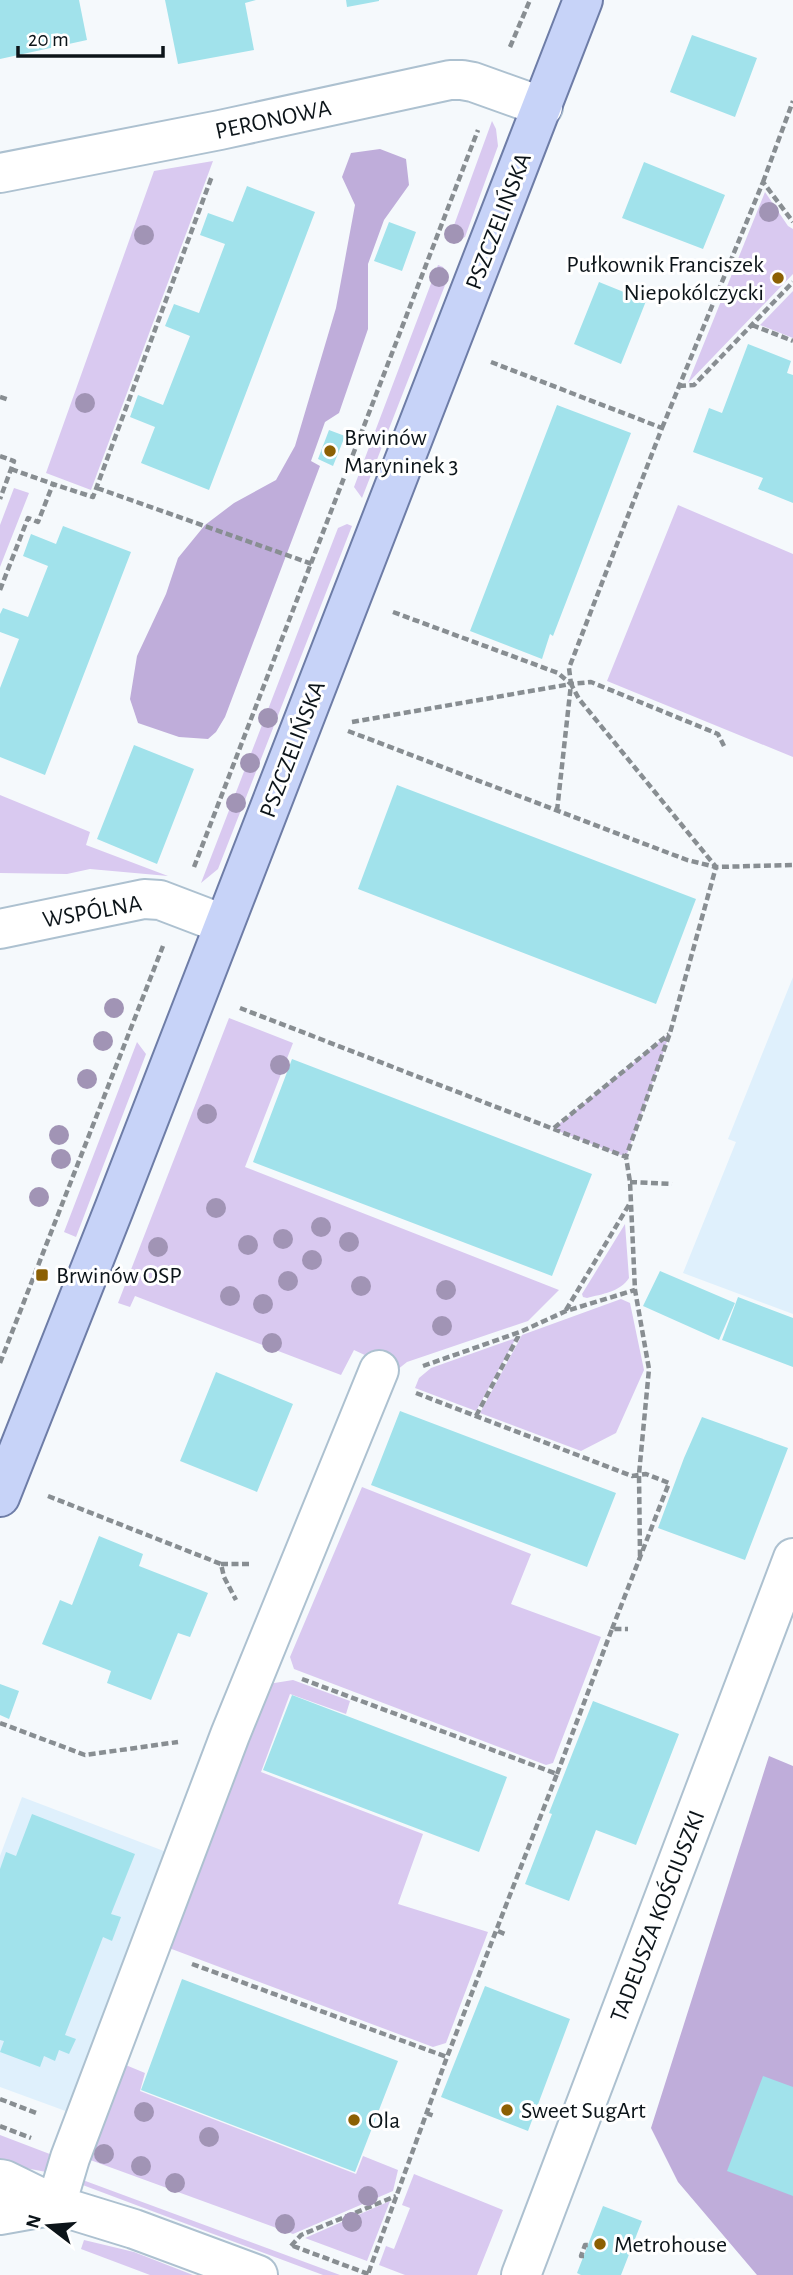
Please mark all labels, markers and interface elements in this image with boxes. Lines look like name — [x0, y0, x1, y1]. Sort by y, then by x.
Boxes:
scale bar — [18, 14, 163, 58]
text: 20 m — [28, 29, 69, 50]
street label: PERONOWA — [213, 96, 334, 144]
street label: PSZCZELIŃSKA — [460, 149, 536, 293]
place label: Pułkownik Franciszek Niepokólczycki — [566, 253, 764, 305]
marker: Pułkownik Franciszek Niepokólczycki — [770, 270, 786, 286]
place label: Brwinów Maryninek 3 — [344, 426, 458, 478]
marker: Brwinów Maryninek 3 — [322, 443, 338, 459]
street label: PSZCZELIŃSKA — [254, 677, 330, 821]
street label: WSPÓLNA — [40, 889, 144, 933]
place label: Brwinów OSP — [56, 1264, 182, 1288]
marker: Brwinów OSP — [34, 1267, 50, 1283]
street label: TADEUSZA KOŚCIUSZKI — [605, 1806, 709, 2026]
place label: Sweet SugArt — [521, 2099, 646, 2123]
marker: Sweet SugArt — [499, 2102, 515, 2118]
place label: Ola — [368, 2109, 400, 2133]
marker: Ola — [346, 2112, 362, 2128]
north arrow — [14, 2191, 84, 2261]
text: N — [23, 2213, 45, 2231]
place label: Metrohouse — [614, 2233, 727, 2257]
marker: Metrohouse — [592, 2236, 608, 2252]

